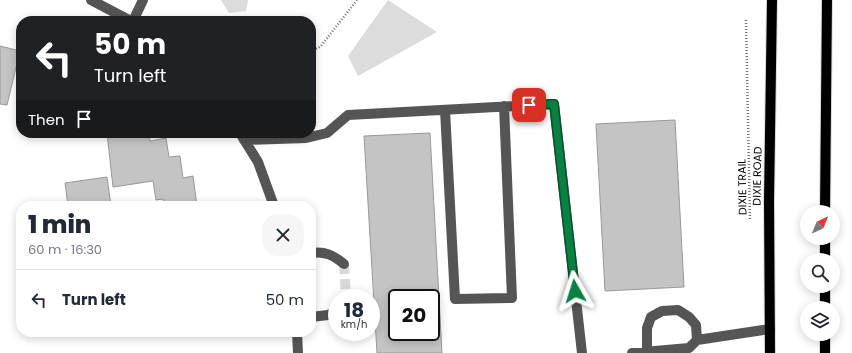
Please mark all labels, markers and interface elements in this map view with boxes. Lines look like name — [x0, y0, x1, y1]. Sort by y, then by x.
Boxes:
text: 50 m — [94, 25, 166, 64]
icon: left — [28, 32, 80, 84]
text: Turn left — [94, 63, 166, 88]
pin — [512, 88, 546, 122]
icon: arrive — [518, 94, 540, 116]
icon: arrive — [73, 108, 95, 130]
text: Then — [28, 109, 65, 130]
street label: DIXIE ROAD — [748, 146, 766, 206]
street label: DIXIE TRAIL — [734, 159, 750, 215]
north arrow — [800, 205, 840, 245]
map controls — [800, 205, 840, 341]
text: 1 min — [28, 208, 91, 241]
button: close — [262, 214, 304, 256]
text: 60 m · 16:30 — [28, 240, 102, 259]
button: search — [800, 253, 840, 293]
position arrow — [554, 270, 596, 312]
icon: left — [28, 289, 50, 311]
text: Turn left — [62, 289, 126, 310]
text: 50 m — [266, 289, 304, 310]
speed limit sign: 20 — [388, 289, 440, 341]
text: 18 — [344, 296, 364, 324]
button: layers — [800, 301, 840, 341]
text: km/h — [341, 317, 367, 332]

